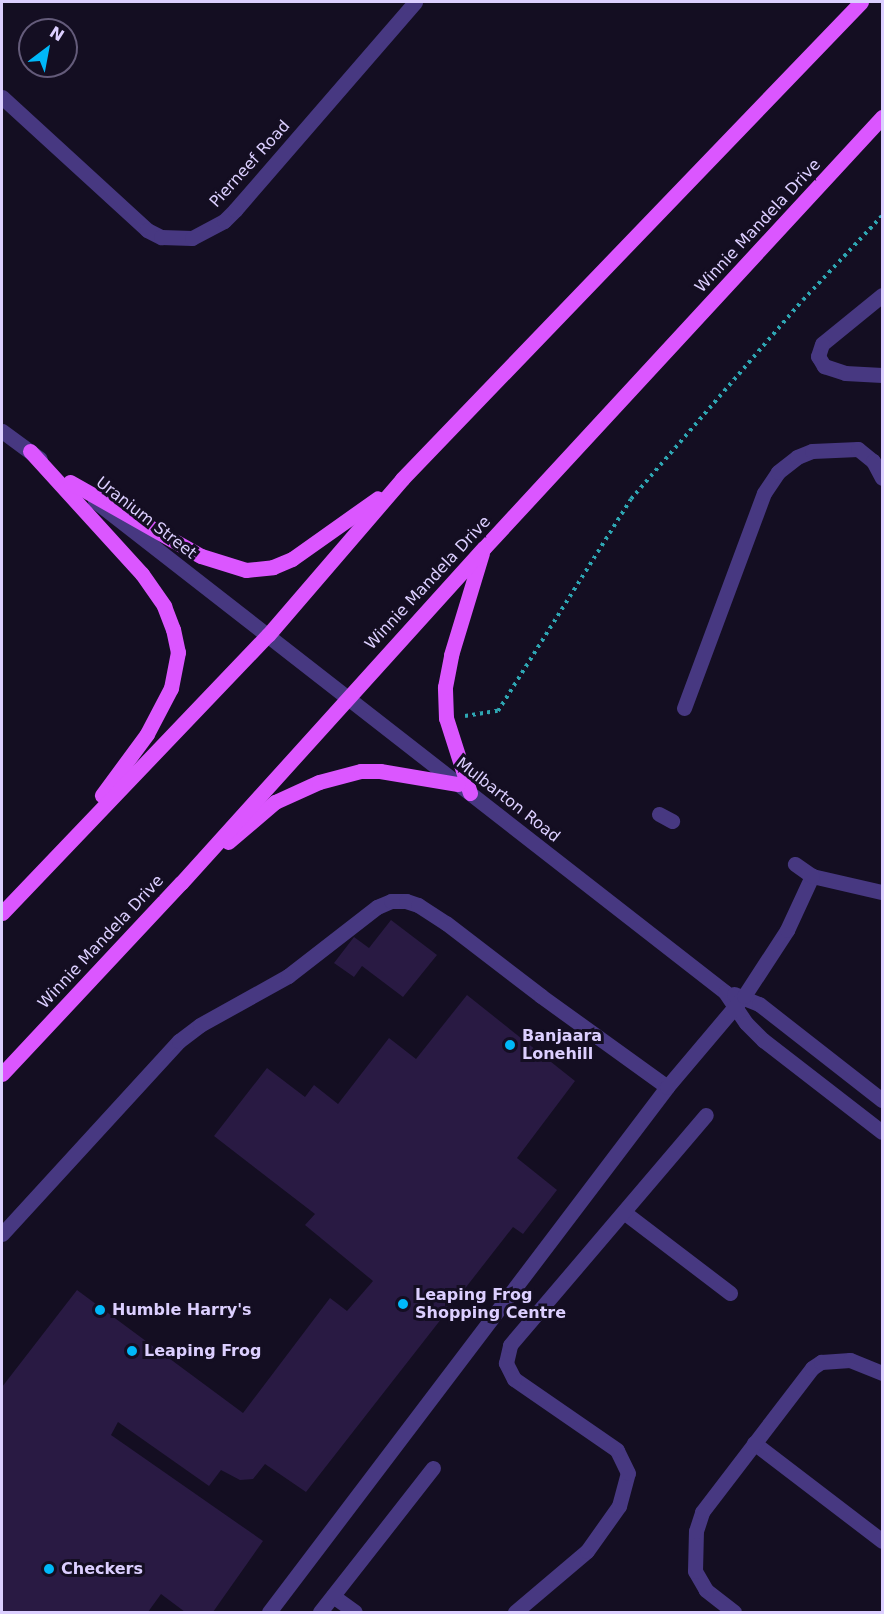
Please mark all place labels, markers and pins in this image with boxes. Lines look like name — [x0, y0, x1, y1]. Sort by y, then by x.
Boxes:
place label: Banjaara Lonehill — [522, 1026, 602, 1064]
marker: Banjaara Lonehill — [503, 1038, 517, 1052]
place label: Leaping Frog Shopping Centre — [415, 1285, 566, 1323]
marker: Leaping Frog Shopping Centre — [396, 1297, 410, 1311]
place label: Humble Harry's — [112, 1300, 252, 1320]
marker: Humble Harry's — [93, 1303, 107, 1317]
place label: Leaping Frog — [144, 1341, 261, 1361]
marker: Leaping Frog — [125, 1344, 139, 1358]
place label: Checkers — [61, 1559, 143, 1579]
marker: Checkers — [42, 1562, 56, 1576]

